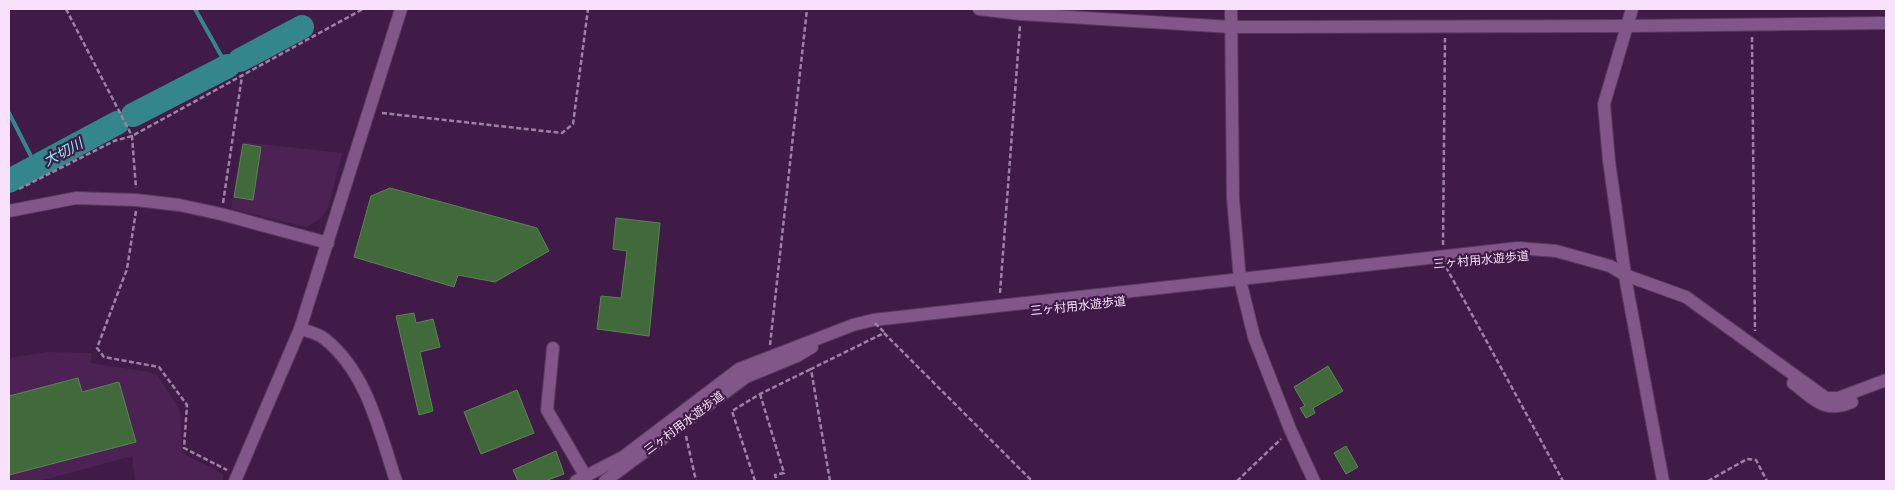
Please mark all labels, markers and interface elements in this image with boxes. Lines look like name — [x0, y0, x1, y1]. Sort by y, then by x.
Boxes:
water label: 大切川 — [40, 132, 88, 170]
street label: 三ヶ村用水遊歩道 — [1432, 247, 1530, 272]
street label: 三ヶ村用水遊歩道 — [1029, 292, 1127, 319]
street label: 三ヶ村用水遊歩道 — [640, 387, 727, 458]

